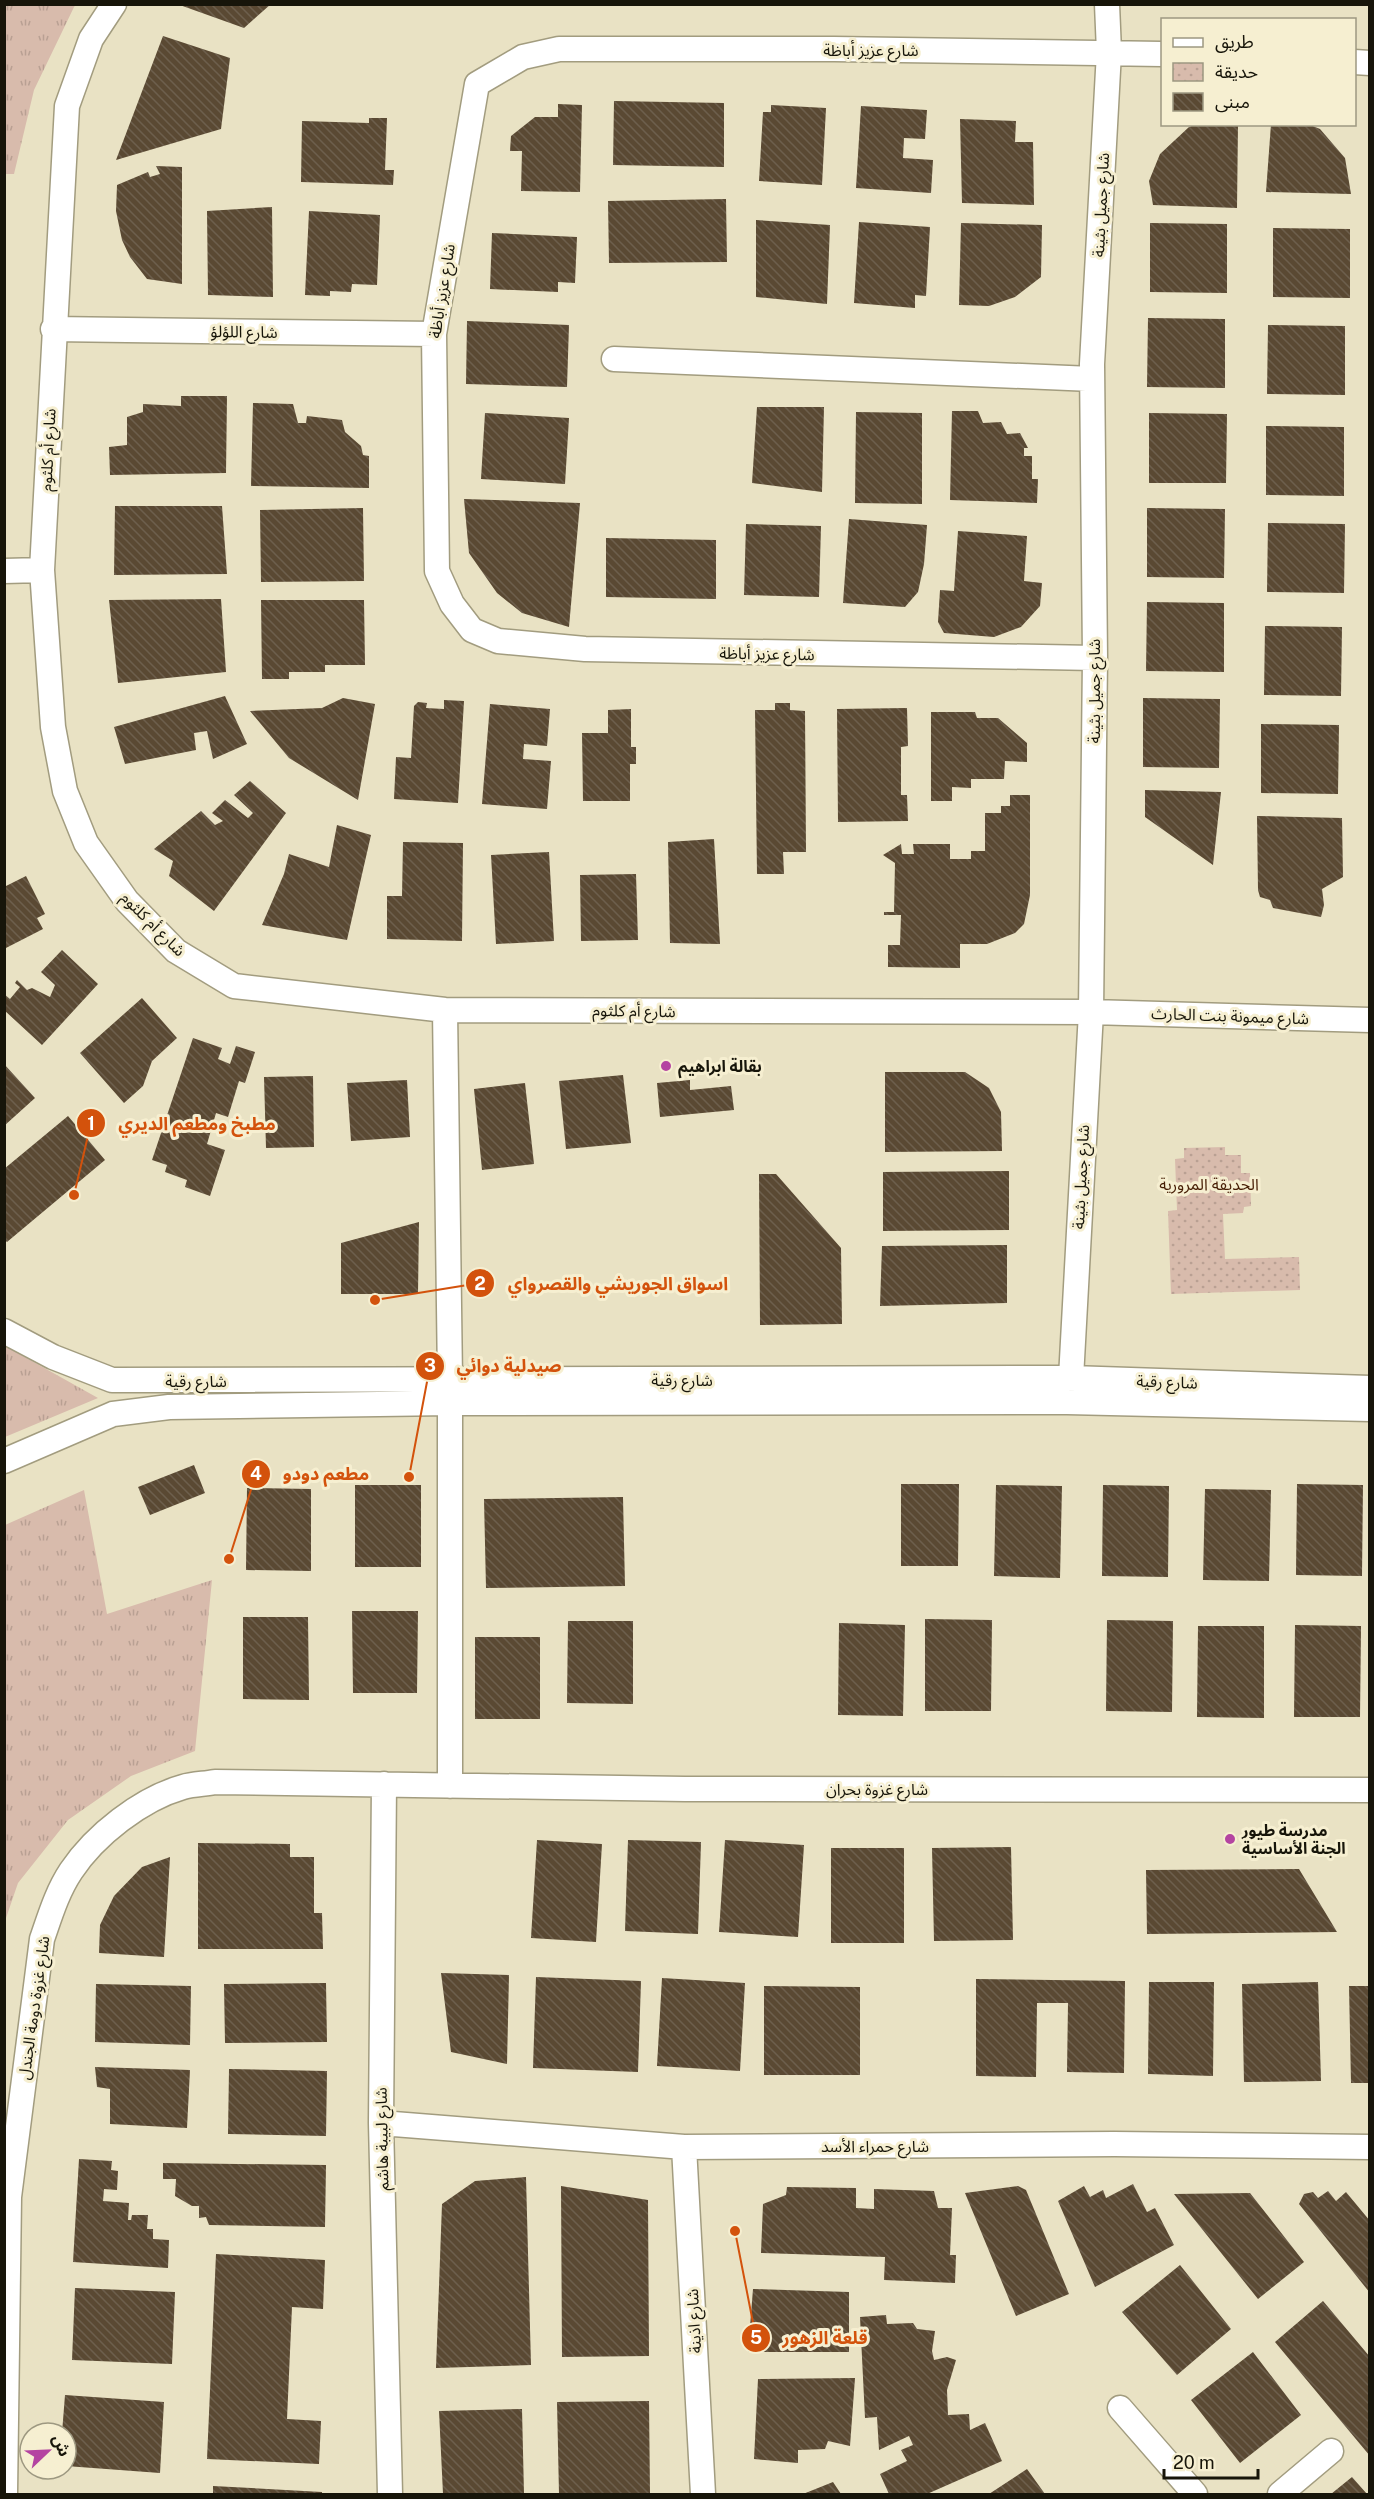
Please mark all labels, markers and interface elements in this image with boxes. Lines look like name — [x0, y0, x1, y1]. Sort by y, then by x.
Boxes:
legend — [1161, 18, 1356, 126]
text: طريق — [1215, 31, 1254, 53]
street label: شارع عزيز أباظة — [823, 40, 919, 63]
text: حديقة — [1215, 61, 1258, 82]
text: مبنى — [1215, 91, 1250, 113]
street label: شارع جميل بثينة — [1089, 152, 1116, 258]
street label: شارع عزيز أباظة — [425, 242, 462, 340]
street label: شارع اللؤلؤ — [210, 322, 278, 345]
street label: شارع أم كلثوم — [36, 408, 63, 492]
street label: شارع جميل بثينة — [1085, 639, 1107, 743]
street label: شارع عزيز أباظة — [719, 644, 815, 667]
street label: شارع أم كلثوم — [115, 888, 189, 962]
street label: شارع أم كلثوم — [592, 1001, 676, 1024]
street label: شارع ميمونة بنت الحارث — [1151, 1004, 1309, 1031]
place label: بقالة ابراهيم — [678, 1057, 762, 1079]
marker: بقالة ابراهيم — [659, 1059, 673, 1073]
callout: مطبخ ومطعم الديري — [76, 1105, 287, 1141]
text: 1 — [87, 1113, 95, 1134]
text: مطبخ ومطعم الديري — [118, 1113, 276, 1138]
street label: شارع جميل بثينة — [1069, 1124, 1096, 1230]
park label: الحديقة المرورية — [1159, 1175, 1259, 1194]
callout: اسواق الجوريشي والقصرواي — [465, 1265, 740, 1301]
text: 2 — [474, 1273, 486, 1294]
text: اسواق الجوريشي والقصرواي — [508, 1273, 728, 1298]
callout: صيدلية دوائي — [415, 1348, 574, 1384]
text: 3 — [424, 1355, 436, 1376]
text: صيدلية دوائي — [456, 1355, 562, 1380]
street label: شارع رقية — [651, 1371, 713, 1393]
street label: شارع رقية — [1136, 1371, 1198, 1396]
street label: شارع رقية — [165, 1372, 227, 1394]
callout: مطعم دودو — [241, 1456, 382, 1492]
text: 4 — [250, 1463, 262, 1484]
text: مطعم دودو — [283, 1463, 369, 1487]
street label: شارع غزوة بحران — [826, 1780, 928, 1802]
place label: مدرسة طيور الجنة الأساسية — [1241, 1821, 1346, 1858]
marker: مدرسة طيور الجنة الأساسية — [1223, 1832, 1237, 1846]
street label: شارع غزوة دومة الجندل — [14, 1935, 56, 2082]
street label: شارع لبيبة هاشم — [372, 2087, 395, 2191]
street label: شارع حمراء الأسد — [821, 2137, 929, 2159]
street label: شارع اذينة — [683, 2288, 708, 2354]
callout: قلعة الزهور — [741, 2320, 880, 2356]
text: 5 — [750, 2327, 762, 2348]
text: قلعة الزهور — [781, 2327, 868, 2349]
north arrow — [18, 2421, 78, 2481]
text: ش — [48, 2432, 74, 2459]
scale bar — [1164, 2442, 1258, 2480]
text: 20 m — [1173, 2452, 1215, 2473]

